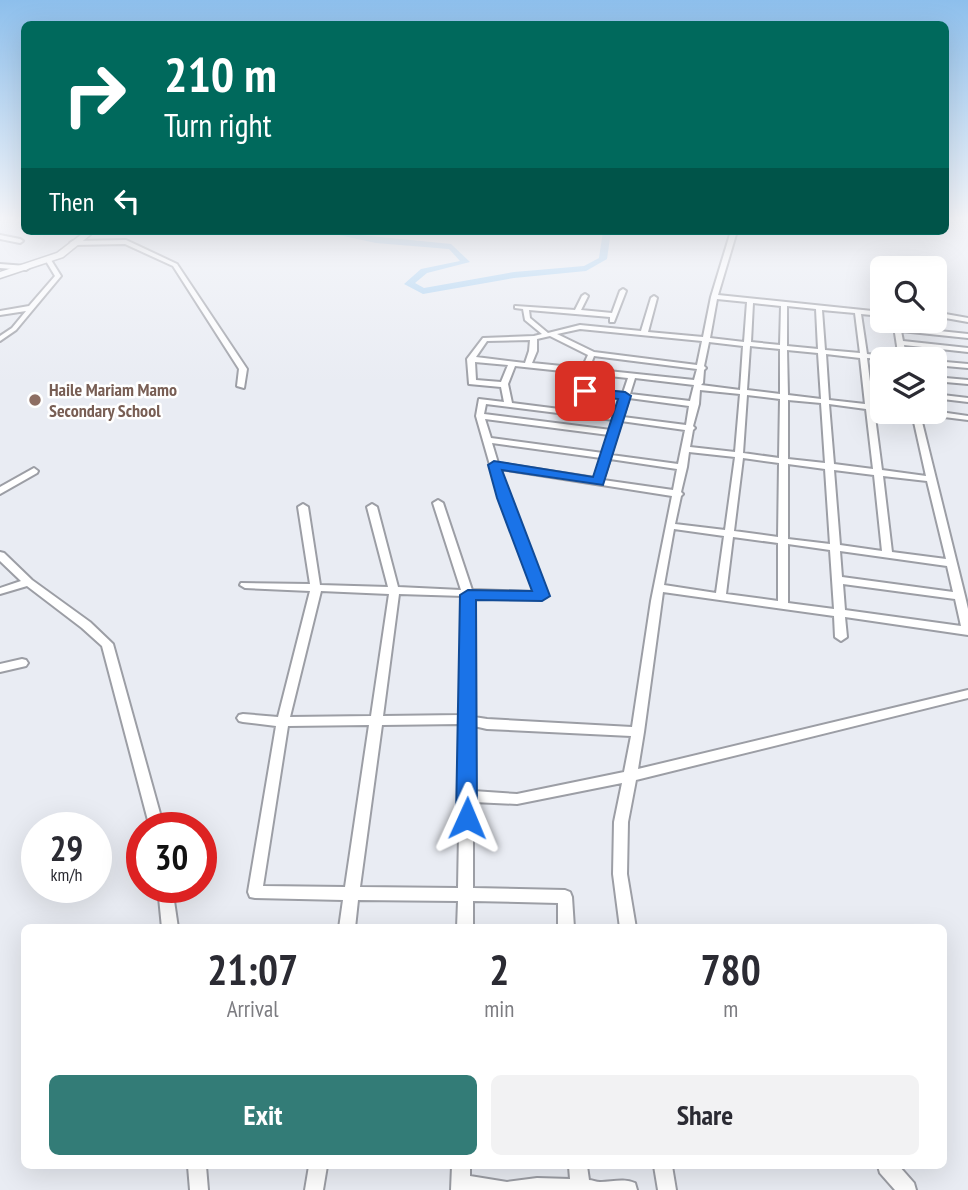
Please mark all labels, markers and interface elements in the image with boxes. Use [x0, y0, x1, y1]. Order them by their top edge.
text: 210 m [164, 42, 277, 106]
icon: right [49, 49, 140, 140]
text: Turn right [164, 104, 272, 146]
icon: left [108, 182, 146, 220]
text: Then [49, 185, 94, 218]
map controls [870, 256, 947, 424]
button: search [870, 256, 947, 333]
button: layers [870, 347, 947, 424]
pin [555, 361, 615, 421]
icon: arrive [566, 372, 604, 410]
place label: Haile Mariam Mamo Secondary School [49, 378, 177, 422]
marker: Haile Mariam Mamo Secondary School [27, 392, 43, 408]
position arrow [430, 781, 504, 855]
speed limit sign: 30 [126, 812, 217, 903]
text: 29 [50, 825, 83, 871]
text: km/h [51, 863, 82, 886]
text: 21:07 [207, 942, 298, 997]
text: 2 [489, 942, 509, 997]
text: 780 [701, 942, 761, 997]
text: Arrival [227, 994, 279, 1023]
text: min [484, 994, 514, 1023]
text: m [723, 994, 738, 1023]
button: Exit [49, 1075, 477, 1155]
button: Share [491, 1075, 919, 1155]

